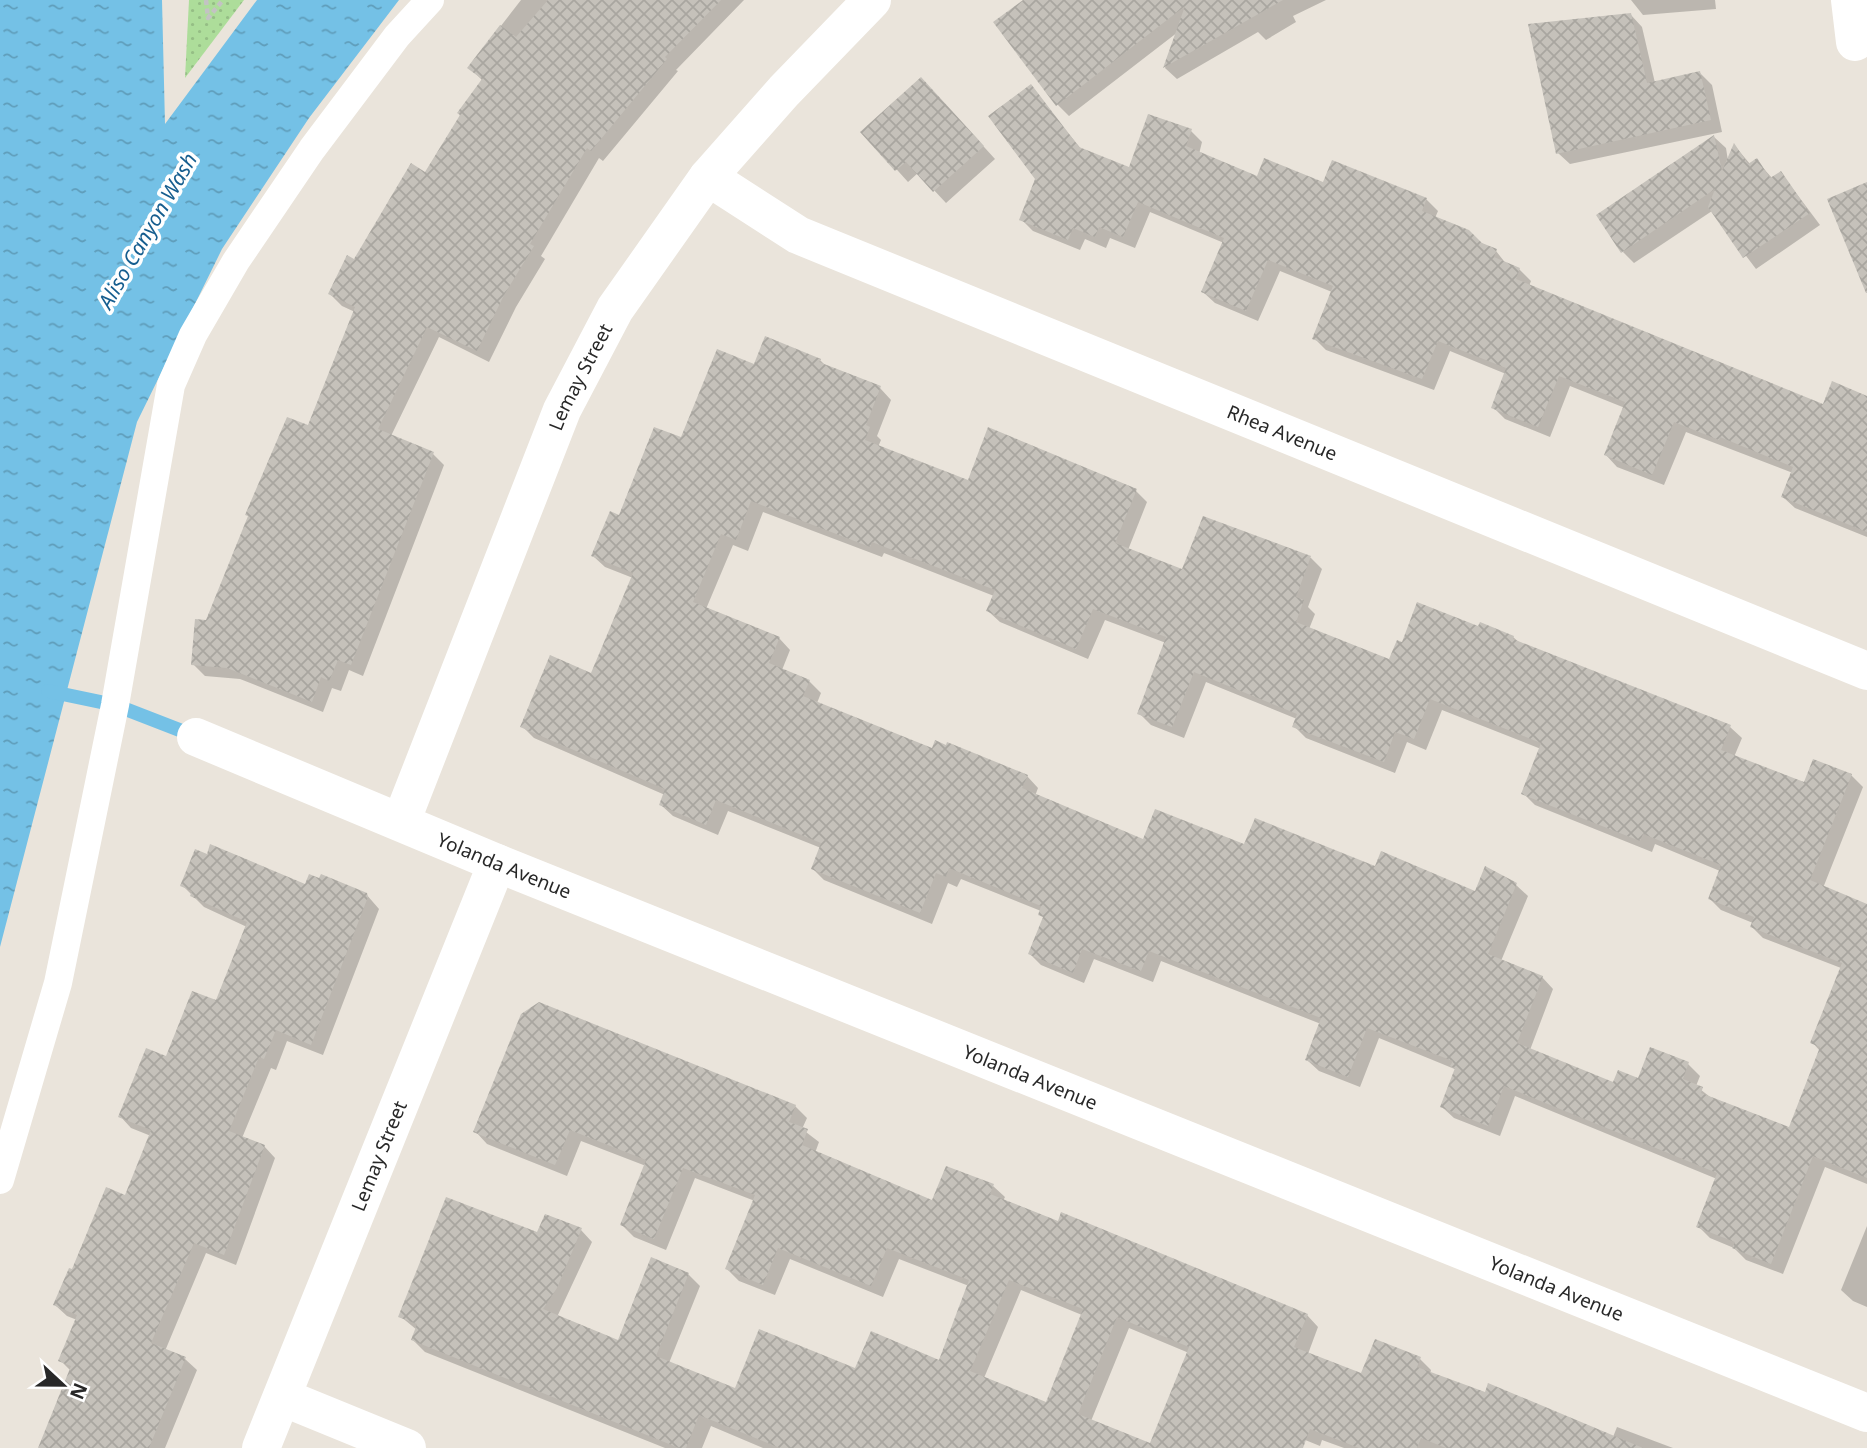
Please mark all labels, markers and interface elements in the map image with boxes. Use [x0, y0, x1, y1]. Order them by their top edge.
water label: Aliso Canyon Wash [90, 148, 203, 315]
street label: Lemay Street [542, 319, 618, 434]
street label: Rhea Avenue [1223, 398, 1341, 467]
street label: Yolanda Avenue [433, 826, 575, 905]
street label: Yolanda Avenue [959, 1038, 1101, 1116]
street label: Lemay Street [345, 1097, 413, 1215]
street label: Yolanda Avenue [1485, 1250, 1628, 1327]
north arrow [28, 1350, 98, 1420]
text: N [64, 1379, 94, 1403]

